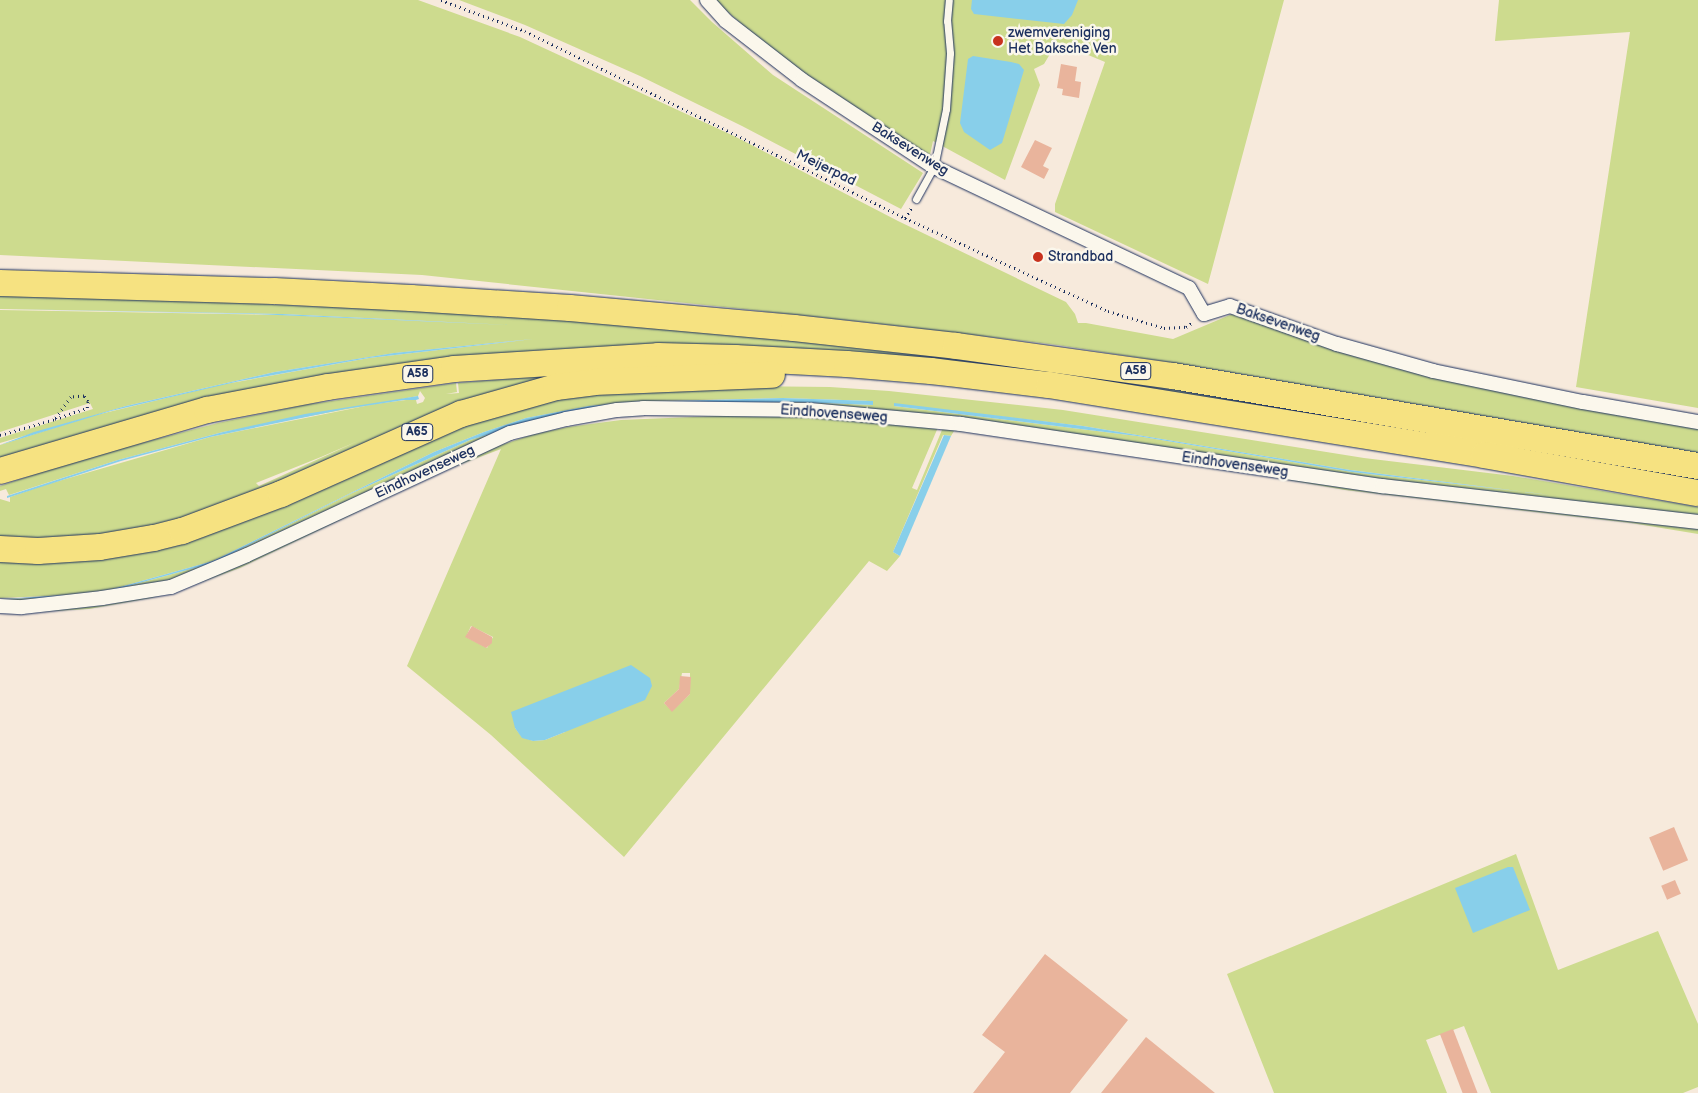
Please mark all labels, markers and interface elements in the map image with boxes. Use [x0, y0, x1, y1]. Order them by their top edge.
place label: zwemvereniging Het Baksche Ven [1008, 25, 1117, 58]
marker: zwemvereniging Het Baksche Ven [992, 35, 1004, 47]
street label: Baksevenweg [868, 119, 952, 179]
street label: Meijerpad [793, 146, 859, 190]
place label: Strandbad [1048, 249, 1113, 265]
marker: Strandbad [1032, 251, 1044, 263]
street label: Baksevenweg [1234, 301, 1322, 345]
road number: A58 [1120, 362, 1152, 381]
road number: A58 [402, 364, 434, 384]
street label: Eindhovenseweg [780, 402, 888, 426]
road number: A65 [401, 422, 433, 442]
street label: Eindhovenseweg [373, 442, 477, 502]
street label: Eindhovenseweg [1181, 449, 1289, 481]

